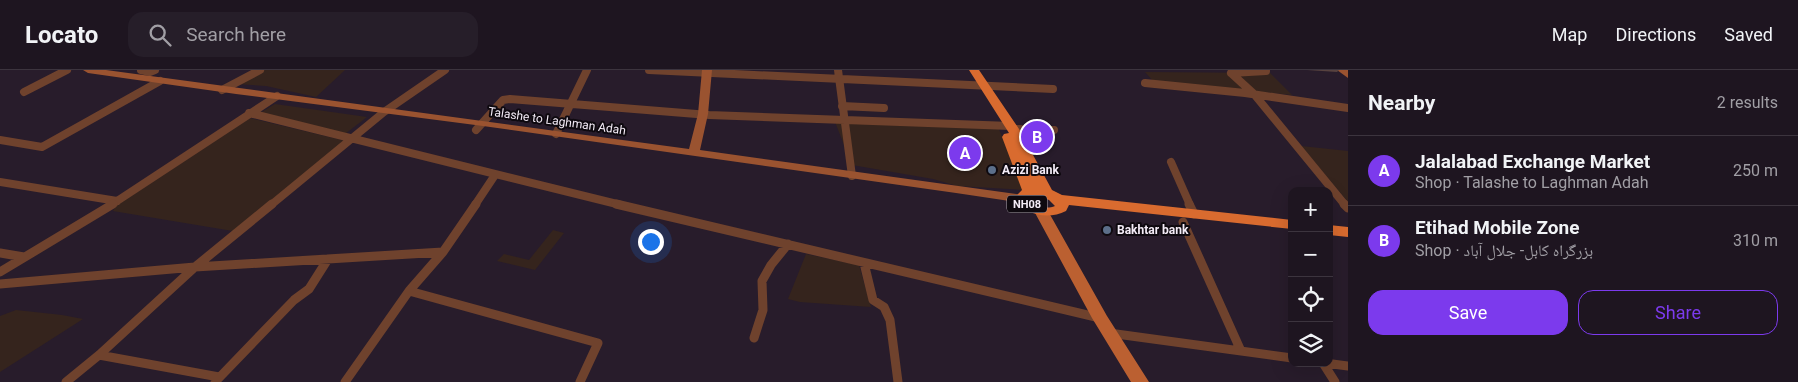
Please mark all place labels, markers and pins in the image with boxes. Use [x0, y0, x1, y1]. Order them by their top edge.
pin: B [1021, 118, 1053, 156]
pin: A [949, 134, 981, 172]
place label: Azizi Bank [1002, 163, 1059, 177]
marker: Azizi Bank [986, 164, 998, 176]
place label: Bakhtar bank [1117, 223, 1189, 237]
marker: Bakhtar bank [1101, 224, 1113, 236]

